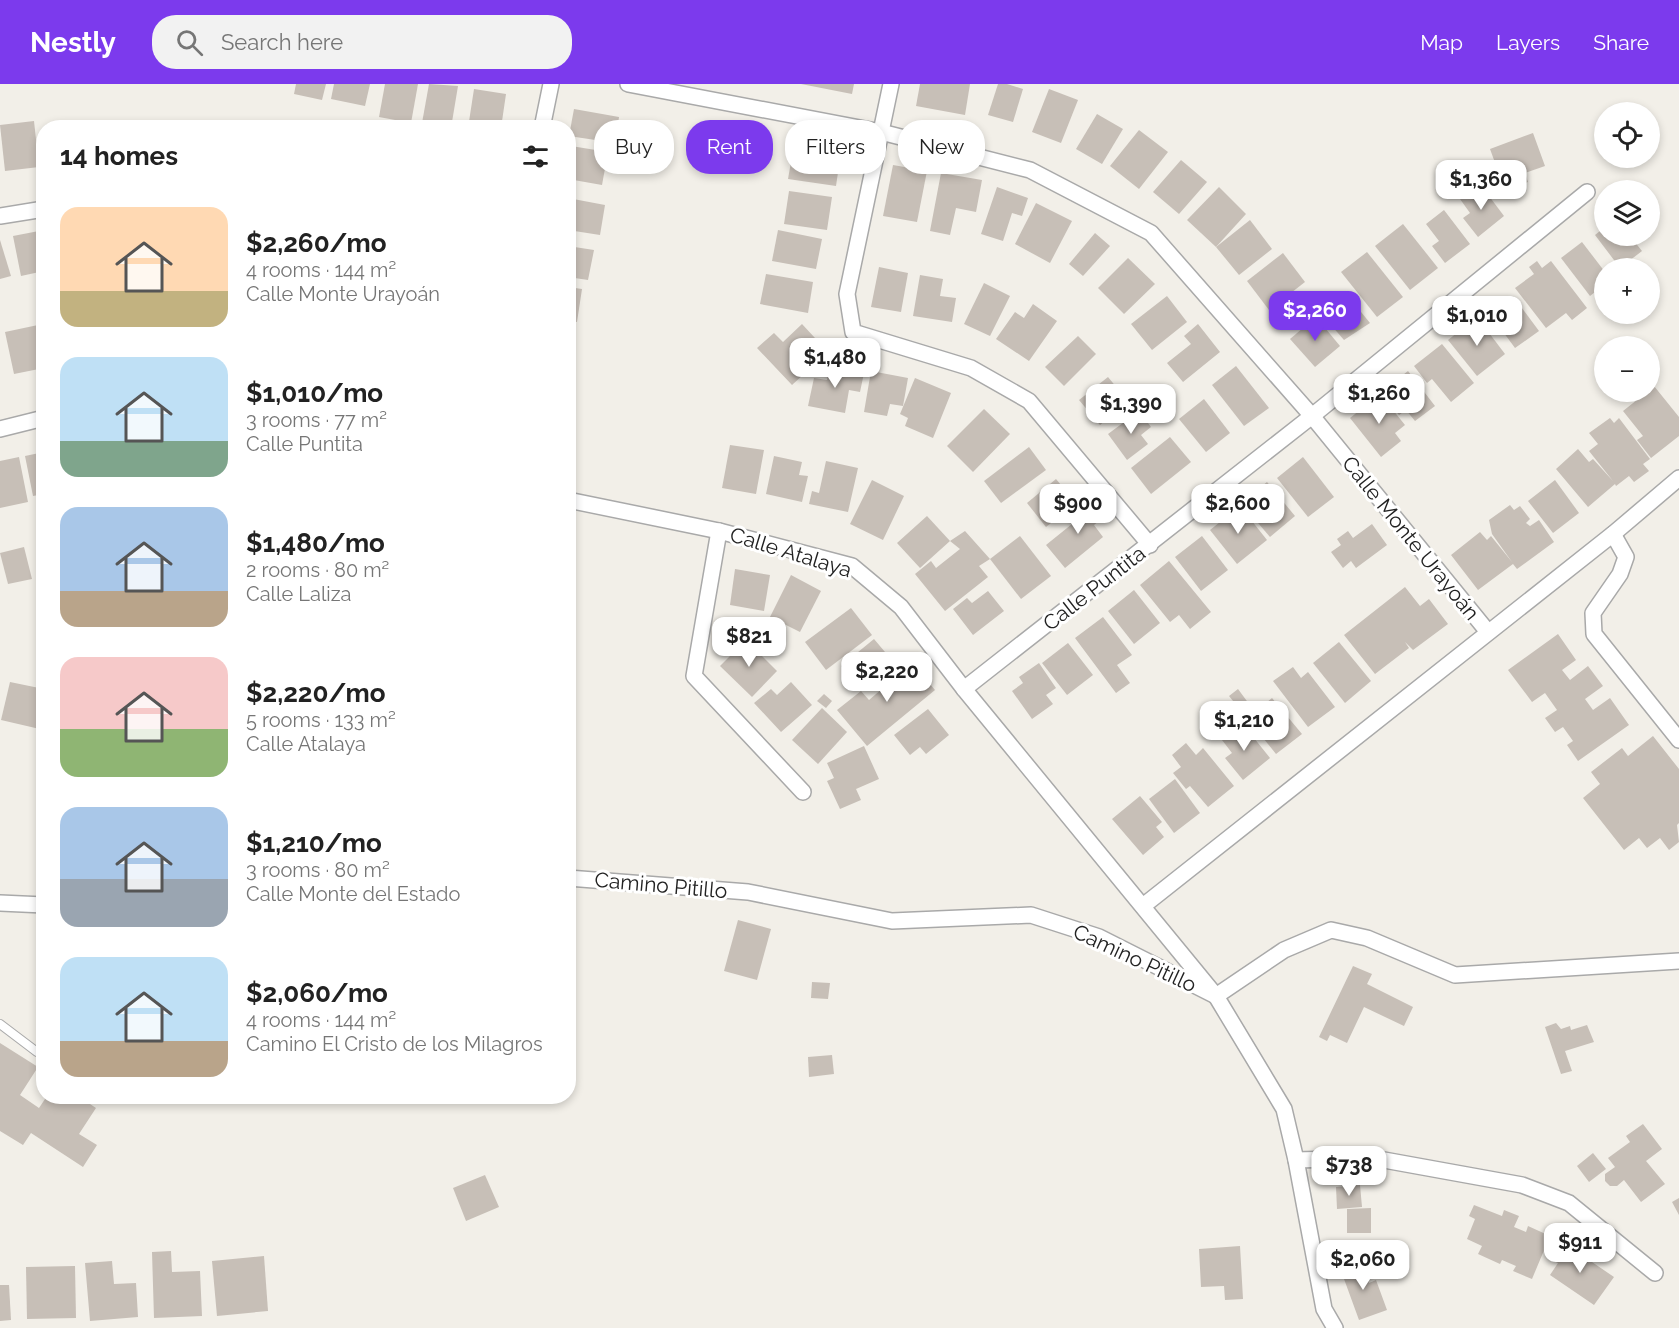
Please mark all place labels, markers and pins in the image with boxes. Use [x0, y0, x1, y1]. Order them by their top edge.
pin: $1,360 [1432, 160, 1530, 211]
pin: $2,260 [1266, 291, 1364, 342]
pin: $1,010 [1428, 296, 1526, 347]
pin: $1,480 [786, 338, 884, 389]
pin: $1,260 [1330, 374, 1428, 425]
pin: $1,390 [1082, 384, 1180, 435]
pin: $900 [1042, 484, 1114, 535]
pin: $2,600 [1189, 484, 1287, 535]
pin: $821 [713, 617, 785, 668]
pin: $2,220 [838, 652, 936, 703]
pin: $1,210 [1195, 701, 1293, 752]
pin: $738 [1313, 1146, 1385, 1197]
pin: $911 [1544, 1223, 1616, 1274]
pin: $2,060 [1314, 1240, 1412, 1291]

